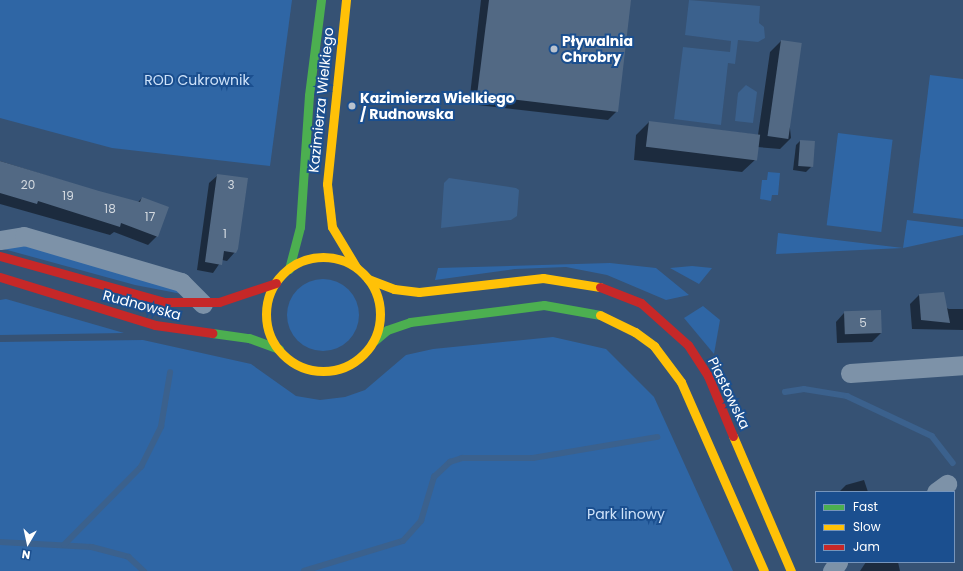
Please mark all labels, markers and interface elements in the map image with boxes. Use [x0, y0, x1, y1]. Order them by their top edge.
street label: Kazimierza Wielkiego [305, 27, 337, 173]
place label: Pływalnia Chrobry [562, 33, 633, 66]
marker: Pływalnia Chrobry [549, 44, 559, 54]
park label: ROD Cukrownik [144, 72, 250, 88]
place label: Kazimierza Wielkiego / Rudnowska [360, 90, 515, 122]
marker: Kazimierza Wielkiego / Rudnowska [347, 101, 357, 111]
house number: 20 [21, 178, 35, 192]
house number: 3 [227, 178, 235, 192]
house number: 19 [62, 189, 74, 203]
house number: 18 [104, 202, 116, 216]
house number: 17 [145, 210, 155, 224]
house number: 1 [223, 227, 227, 241]
street label: Rudnowska [101, 286, 183, 324]
house number: 5 [859, 316, 867, 330]
street label: Piastowska [704, 354, 754, 432]
legend [815, 491, 955, 563]
text: Fast [853, 498, 878, 515]
park label: Park linowy [587, 506, 665, 522]
text: Slow [853, 518, 881, 535]
north arrow [8, 523, 48, 563]
text: Jam [853, 538, 880, 555]
text: N [21, 546, 31, 563]

